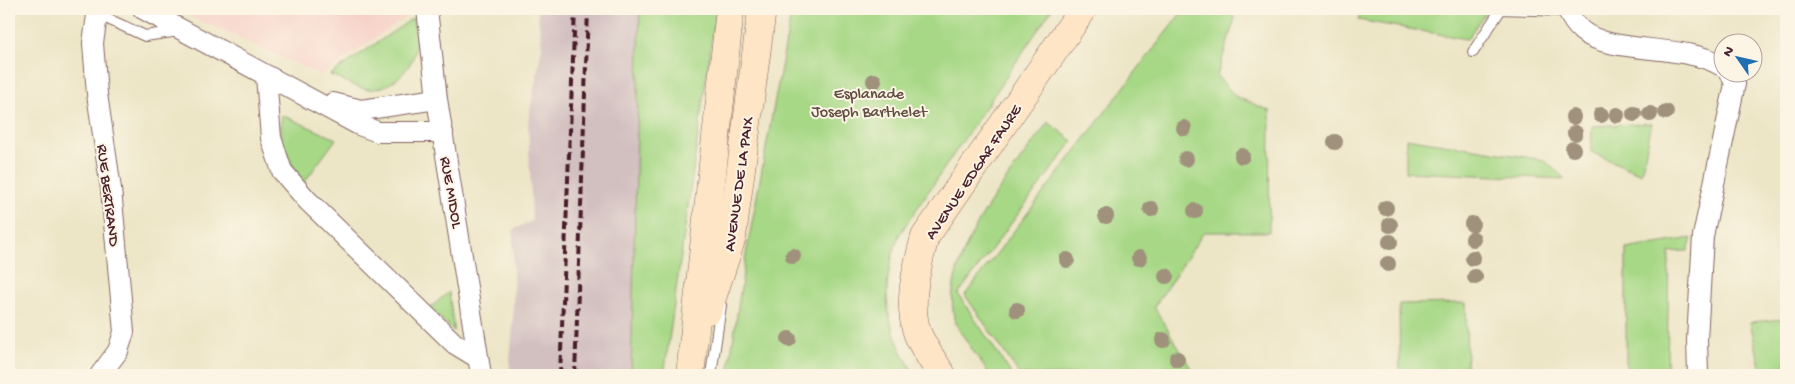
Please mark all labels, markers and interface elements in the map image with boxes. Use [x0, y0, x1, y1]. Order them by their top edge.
north arrow [1712, 32, 1762, 82]
text: N [1720, 44, 1739, 61]
park label: Esplanade Joseph Barthelet [811, 86, 928, 123]
street label: AVENUE EDGAR FAURE [923, 101, 1028, 244]
street label: AVENUE DE LA PAIX [722, 116, 759, 253]
street label: RUE BERTRAND [91, 143, 122, 248]
street label: RUE MIDOL [434, 155, 465, 231]

